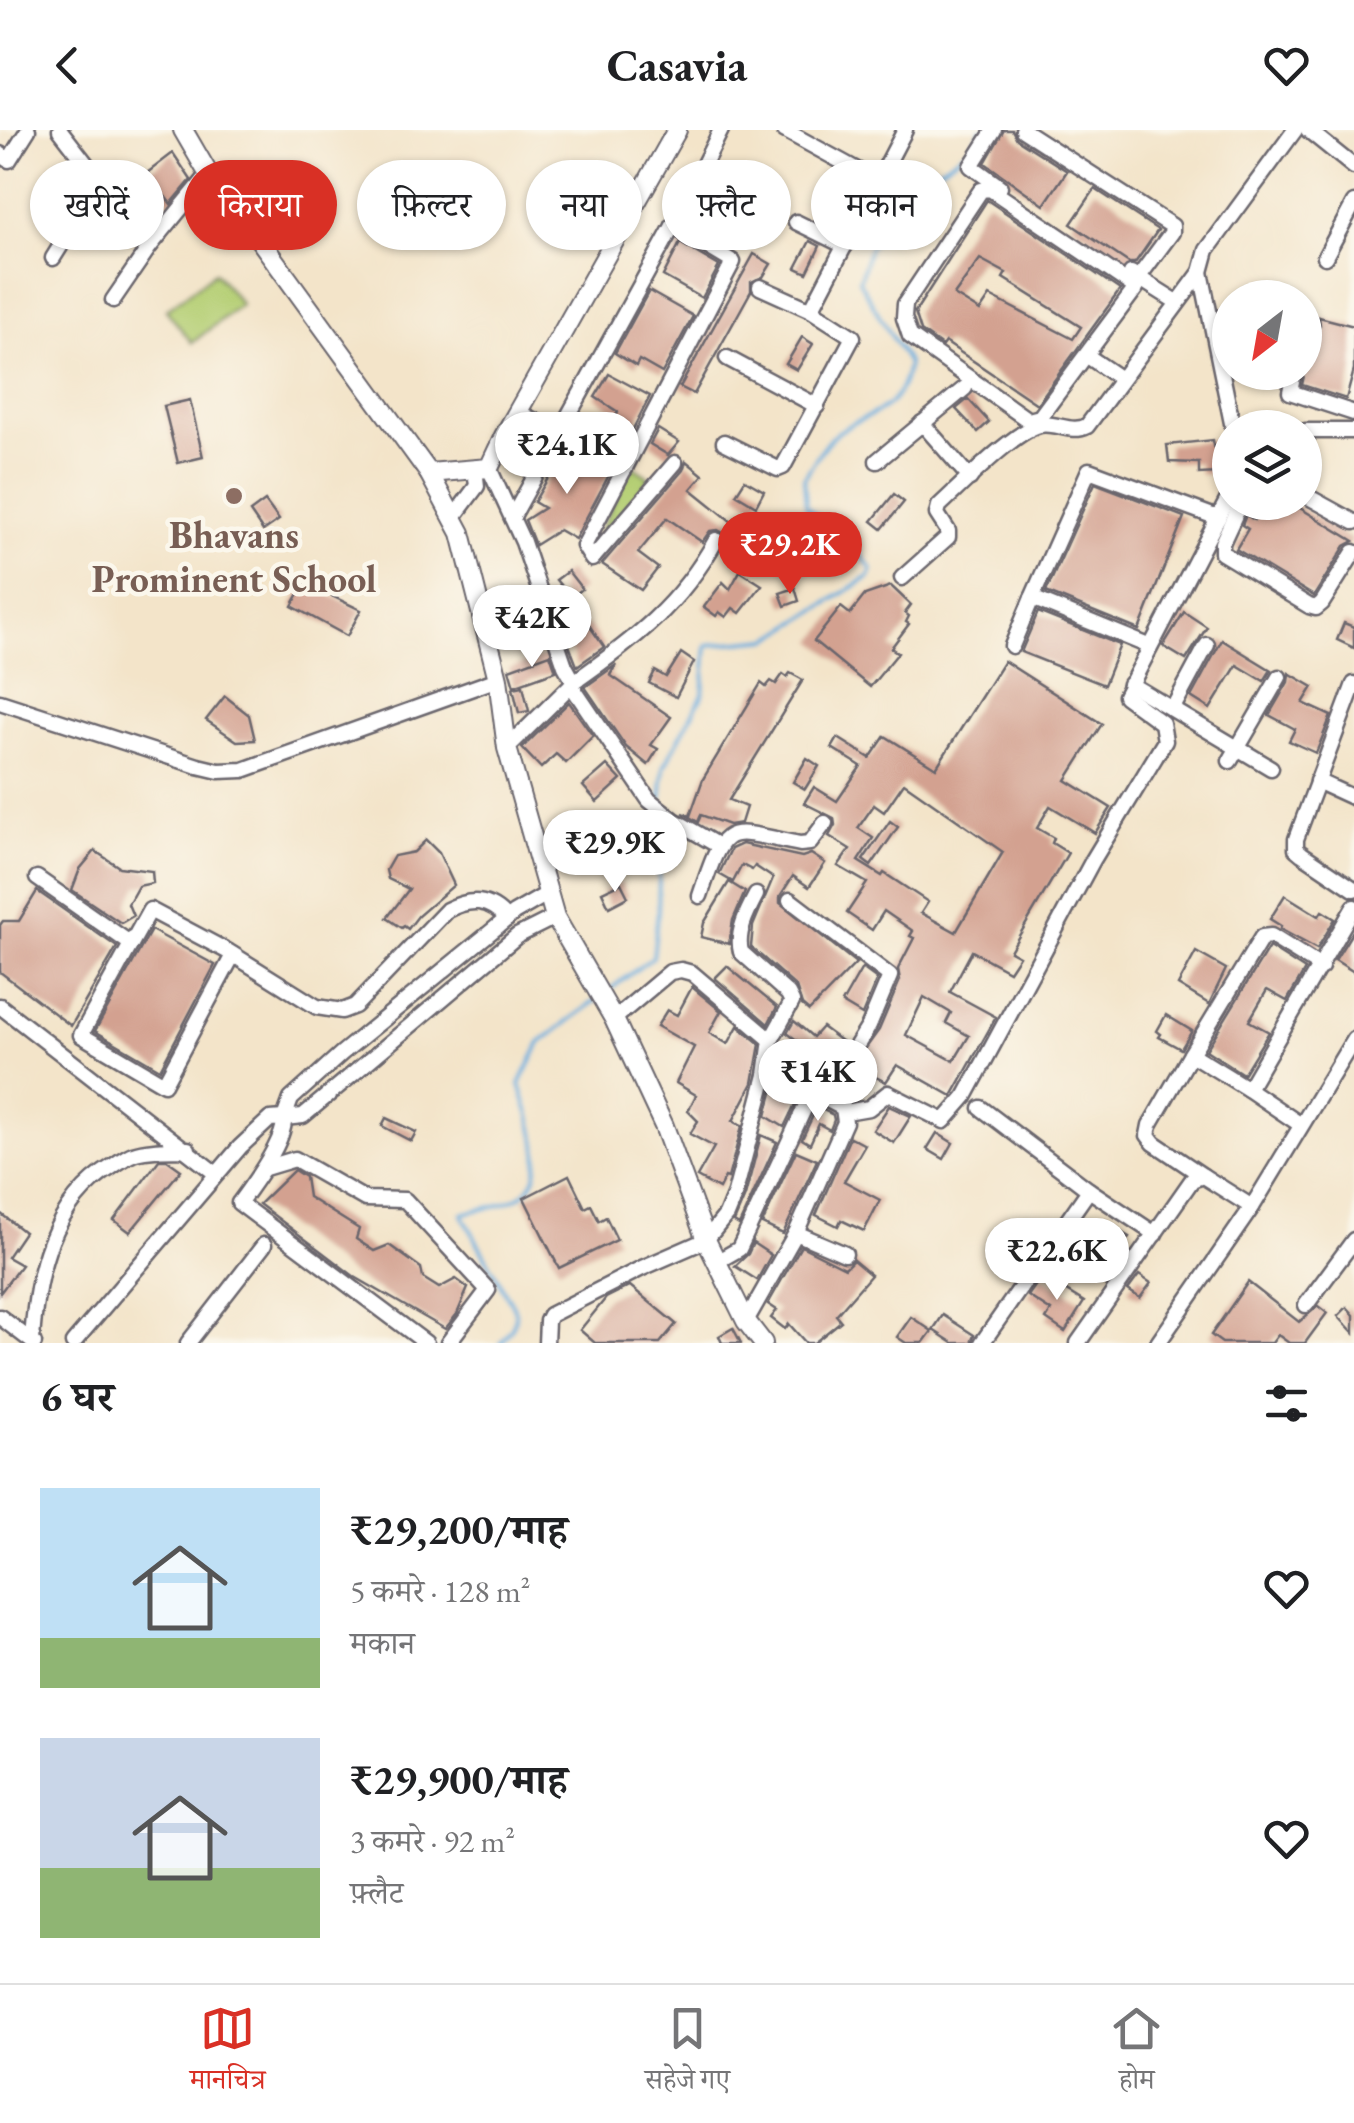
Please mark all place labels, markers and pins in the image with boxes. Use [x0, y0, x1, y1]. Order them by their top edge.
pin: ₹24.1K [486, 412, 648, 497]
marker: Bhavans Prominent School [223, 485, 245, 507]
place label: Bhavans Prominent School [91, 510, 377, 603]
pin: ₹29.2K [709, 512, 871, 597]
pin: ₹42K [473, 585, 591, 670]
pin: ₹29.9K [534, 810, 696, 895]
pin: ₹14K [759, 1039, 877, 1124]
pin: ₹22.6K [976, 1218, 1138, 1303]

